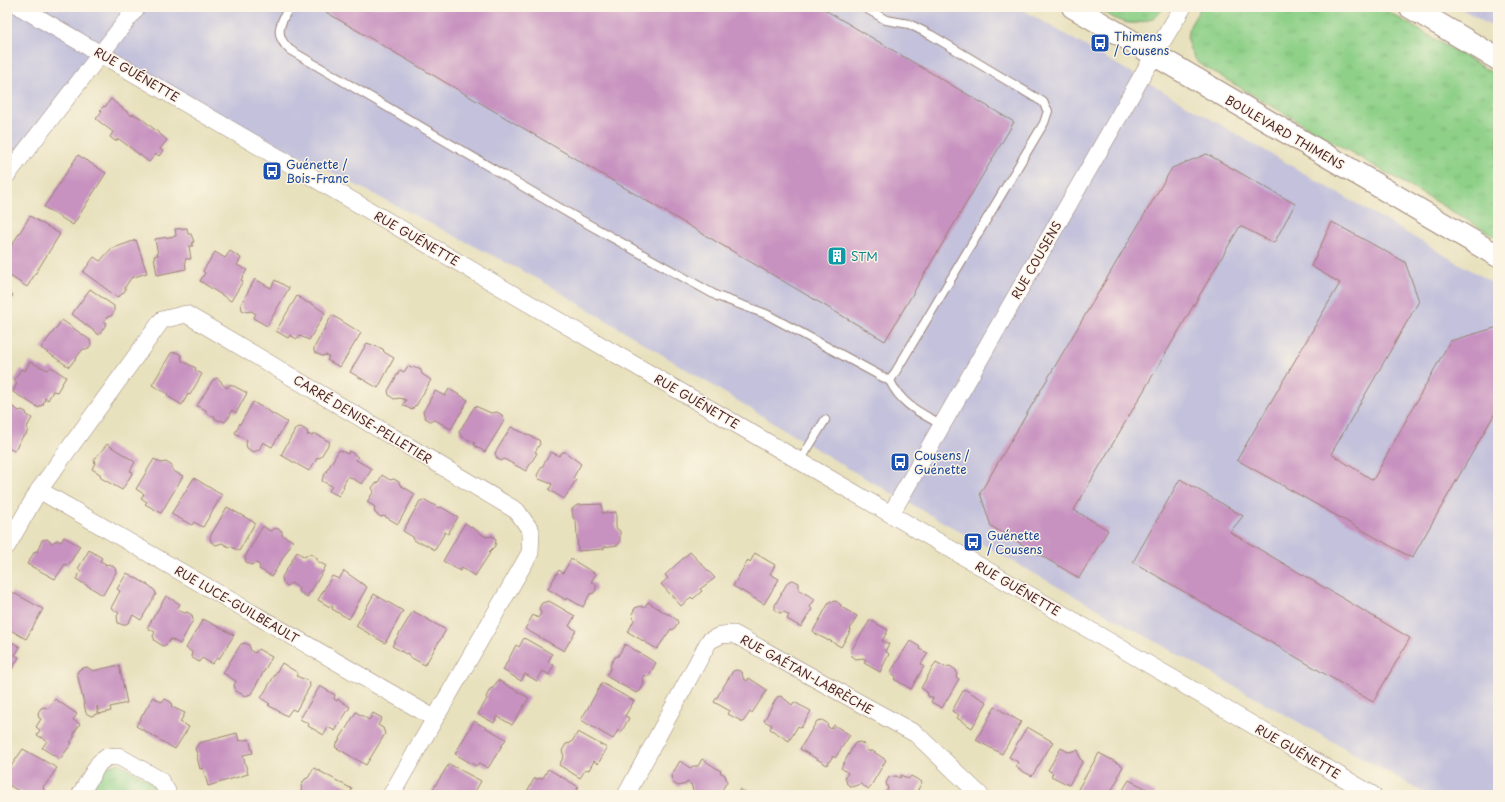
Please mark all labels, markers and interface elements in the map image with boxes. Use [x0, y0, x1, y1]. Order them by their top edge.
place label: Thimens / Cousens [1114, 27, 1170, 59]
bus stop icon: Thimens / Cousens [1089, 32, 1111, 54]
street label: RUE GUÉNETTE [91, 42, 183, 106]
street label: BOULEVARD THIMENS [1222, 90, 1348, 174]
place label: Guénette / Bois-Franc [286, 155, 349, 187]
bus stop icon: Guénette / Bois-Franc [261, 160, 283, 182]
street label: RUE GUÉNETTE [371, 206, 463, 270]
street label: RUE COUSENS [1006, 218, 1066, 302]
building icon: STM [826, 245, 848, 267]
place label: STM [851, 247, 878, 265]
street label: RUE GUÉNETTE [651, 369, 743, 433]
street label: CARRÉ DENISE-PELLETIER [290, 370, 436, 468]
place label: Cousens / Guénette [914, 446, 970, 478]
bus stop icon: Cousens / Guénette [889, 451, 911, 473]
place label: Guénette / Cousens [987, 526, 1043, 558]
bus stop icon: Guénette / Cousens [962, 531, 984, 553]
street label: RUE GUÉNETTE [972, 556, 1064, 620]
street label: RUE LUCE-GUILBEAULT [171, 561, 303, 647]
street label: RUE GAÉTAN-LABRÈCHE [737, 630, 877, 718]
street label: RUE GUÉNETTE [1252, 719, 1344, 783]

